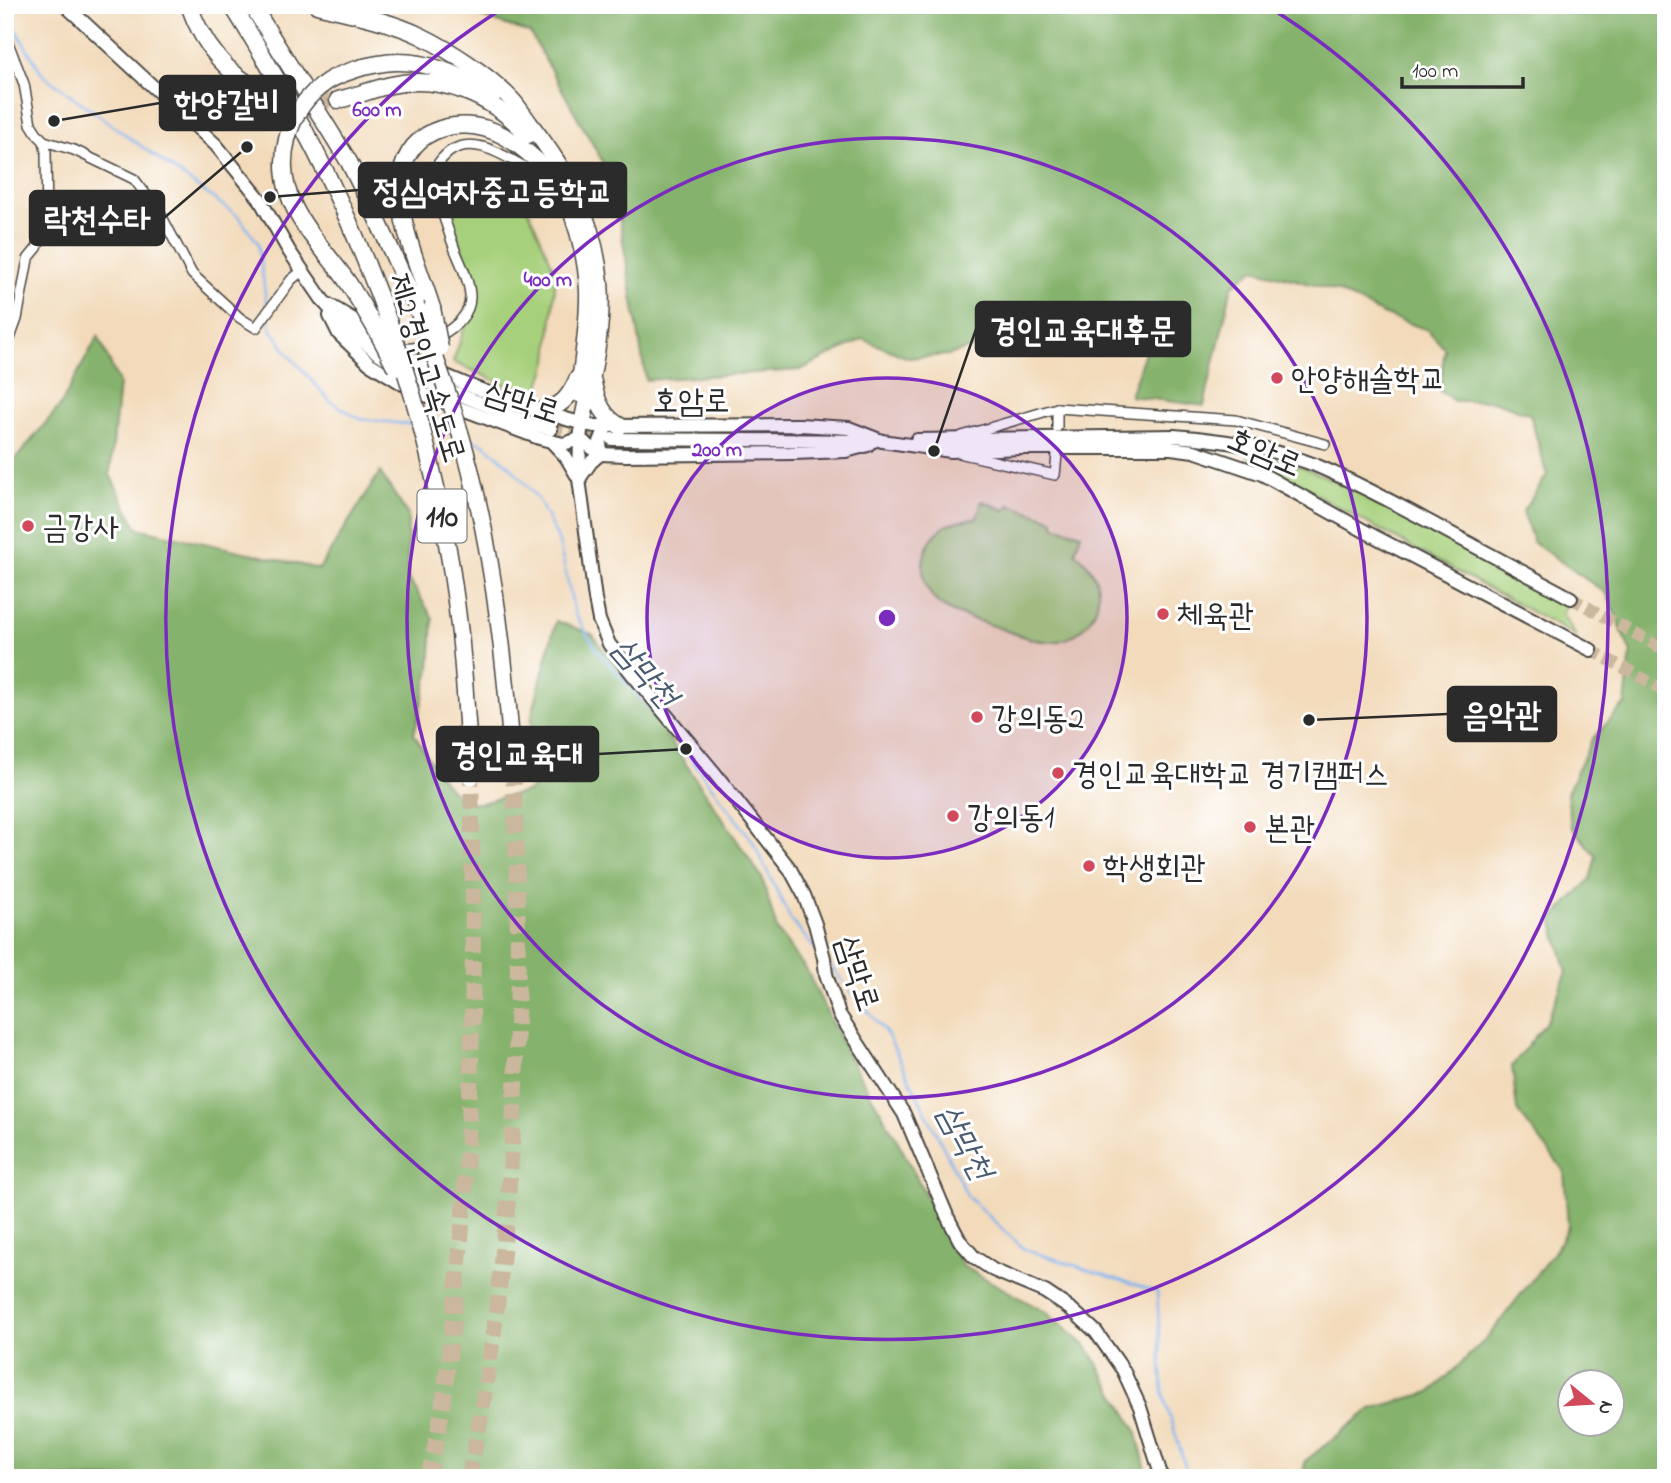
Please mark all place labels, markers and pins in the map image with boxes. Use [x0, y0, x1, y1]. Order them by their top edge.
callout: 한양갈비 [160, 76, 295, 130]
callout: 정심여자중고등학교 [359, 163, 626, 217]
callout: 락천수타 [30, 191, 164, 245]
callout: 경인교육대후문 [976, 302, 1190, 356]
place label: 안양해솔학교 [1291, 358, 1446, 405]
marker: 안양해솔학교 [1269, 370, 1285, 386]
place label: 금강사 [42, 506, 119, 553]
marker: 금강사 [20, 518, 36, 534]
place label: 체육관 [1177, 594, 1254, 641]
centre of rings [875, 606, 899, 630]
marker: 체육관 [1155, 606, 1171, 622]
callout: 음악관 [1448, 687, 1556, 741]
place label: 강의동2 [991, 697, 1084, 744]
marker: 강의동2 [969, 709, 985, 725]
callout: 경인교육대 [437, 727, 598, 781]
place label: 경인교육대학교 경기캠퍼스 [1072, 753, 1389, 800]
marker: 경인교육대학교 경기캠퍼스 [1050, 765, 1066, 781]
place label: 강의동1 [967, 796, 1054, 843]
place label: 본관 [1264, 807, 1316, 854]
marker: 강의동1 [945, 808, 961, 824]
marker: 본관 [1242, 819, 1258, 835]
place label: 학생회관 [1103, 846, 1206, 893]
marker: 학생회관 [1081, 858, 1097, 874]

